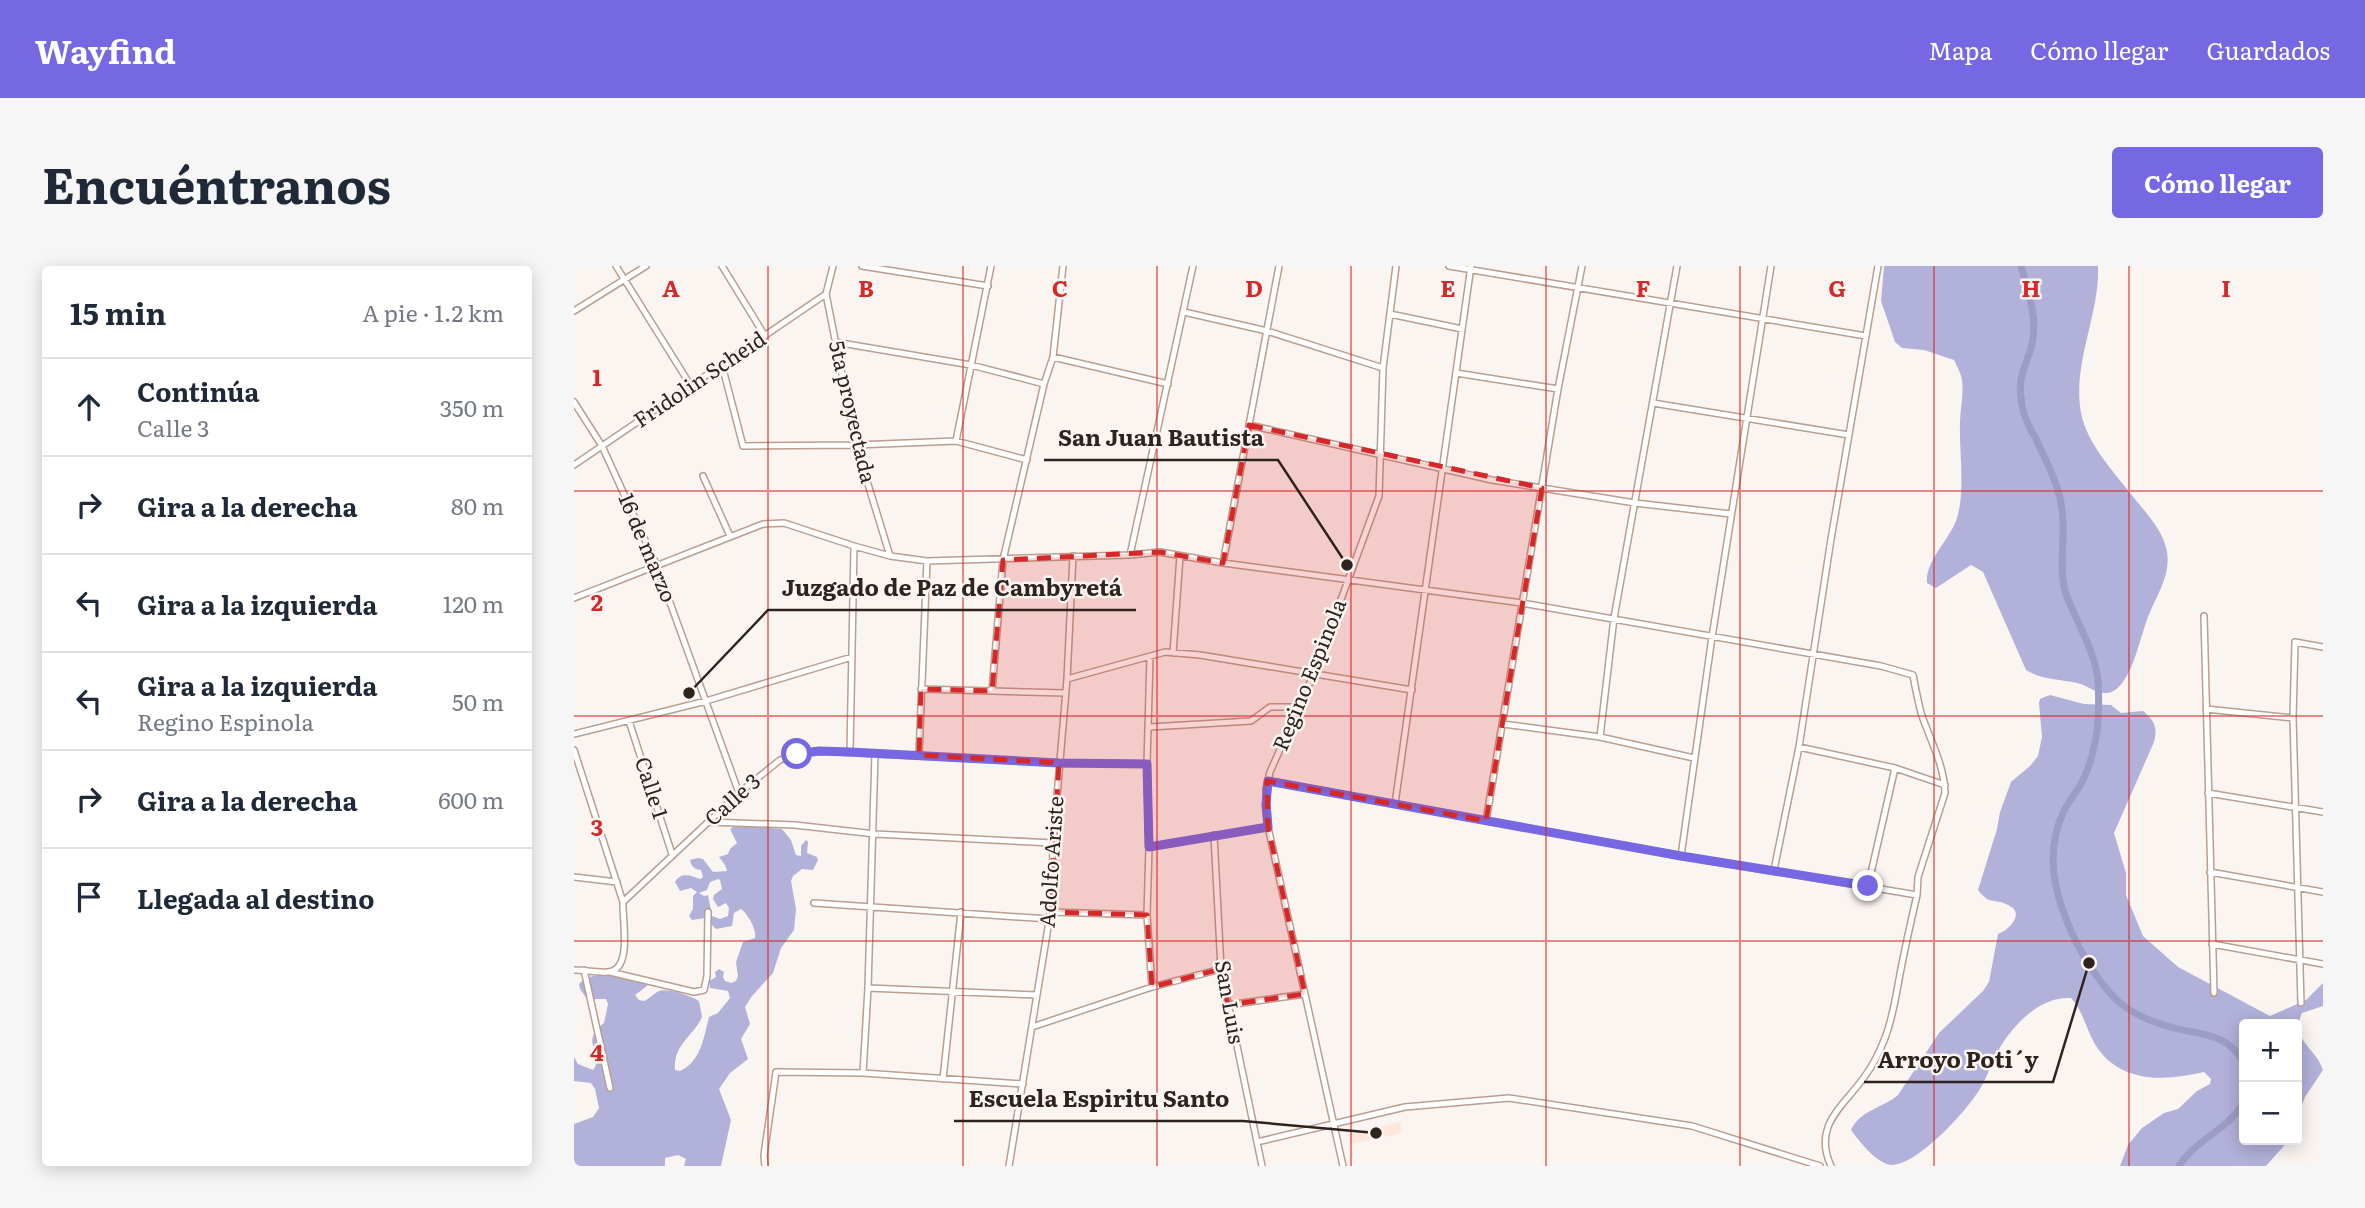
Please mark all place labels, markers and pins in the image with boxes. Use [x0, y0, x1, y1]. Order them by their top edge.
callout: San Juan Bautista [1044, 416, 1278, 460]
callout: Juzgado de Paz de Cambyretá [768, 566, 1136, 610]
callout: Arroyo Poti´y [1864, 1038, 2053, 1082]
callout: Escuela Espiritu Santo [954, 1077, 1243, 1121]

